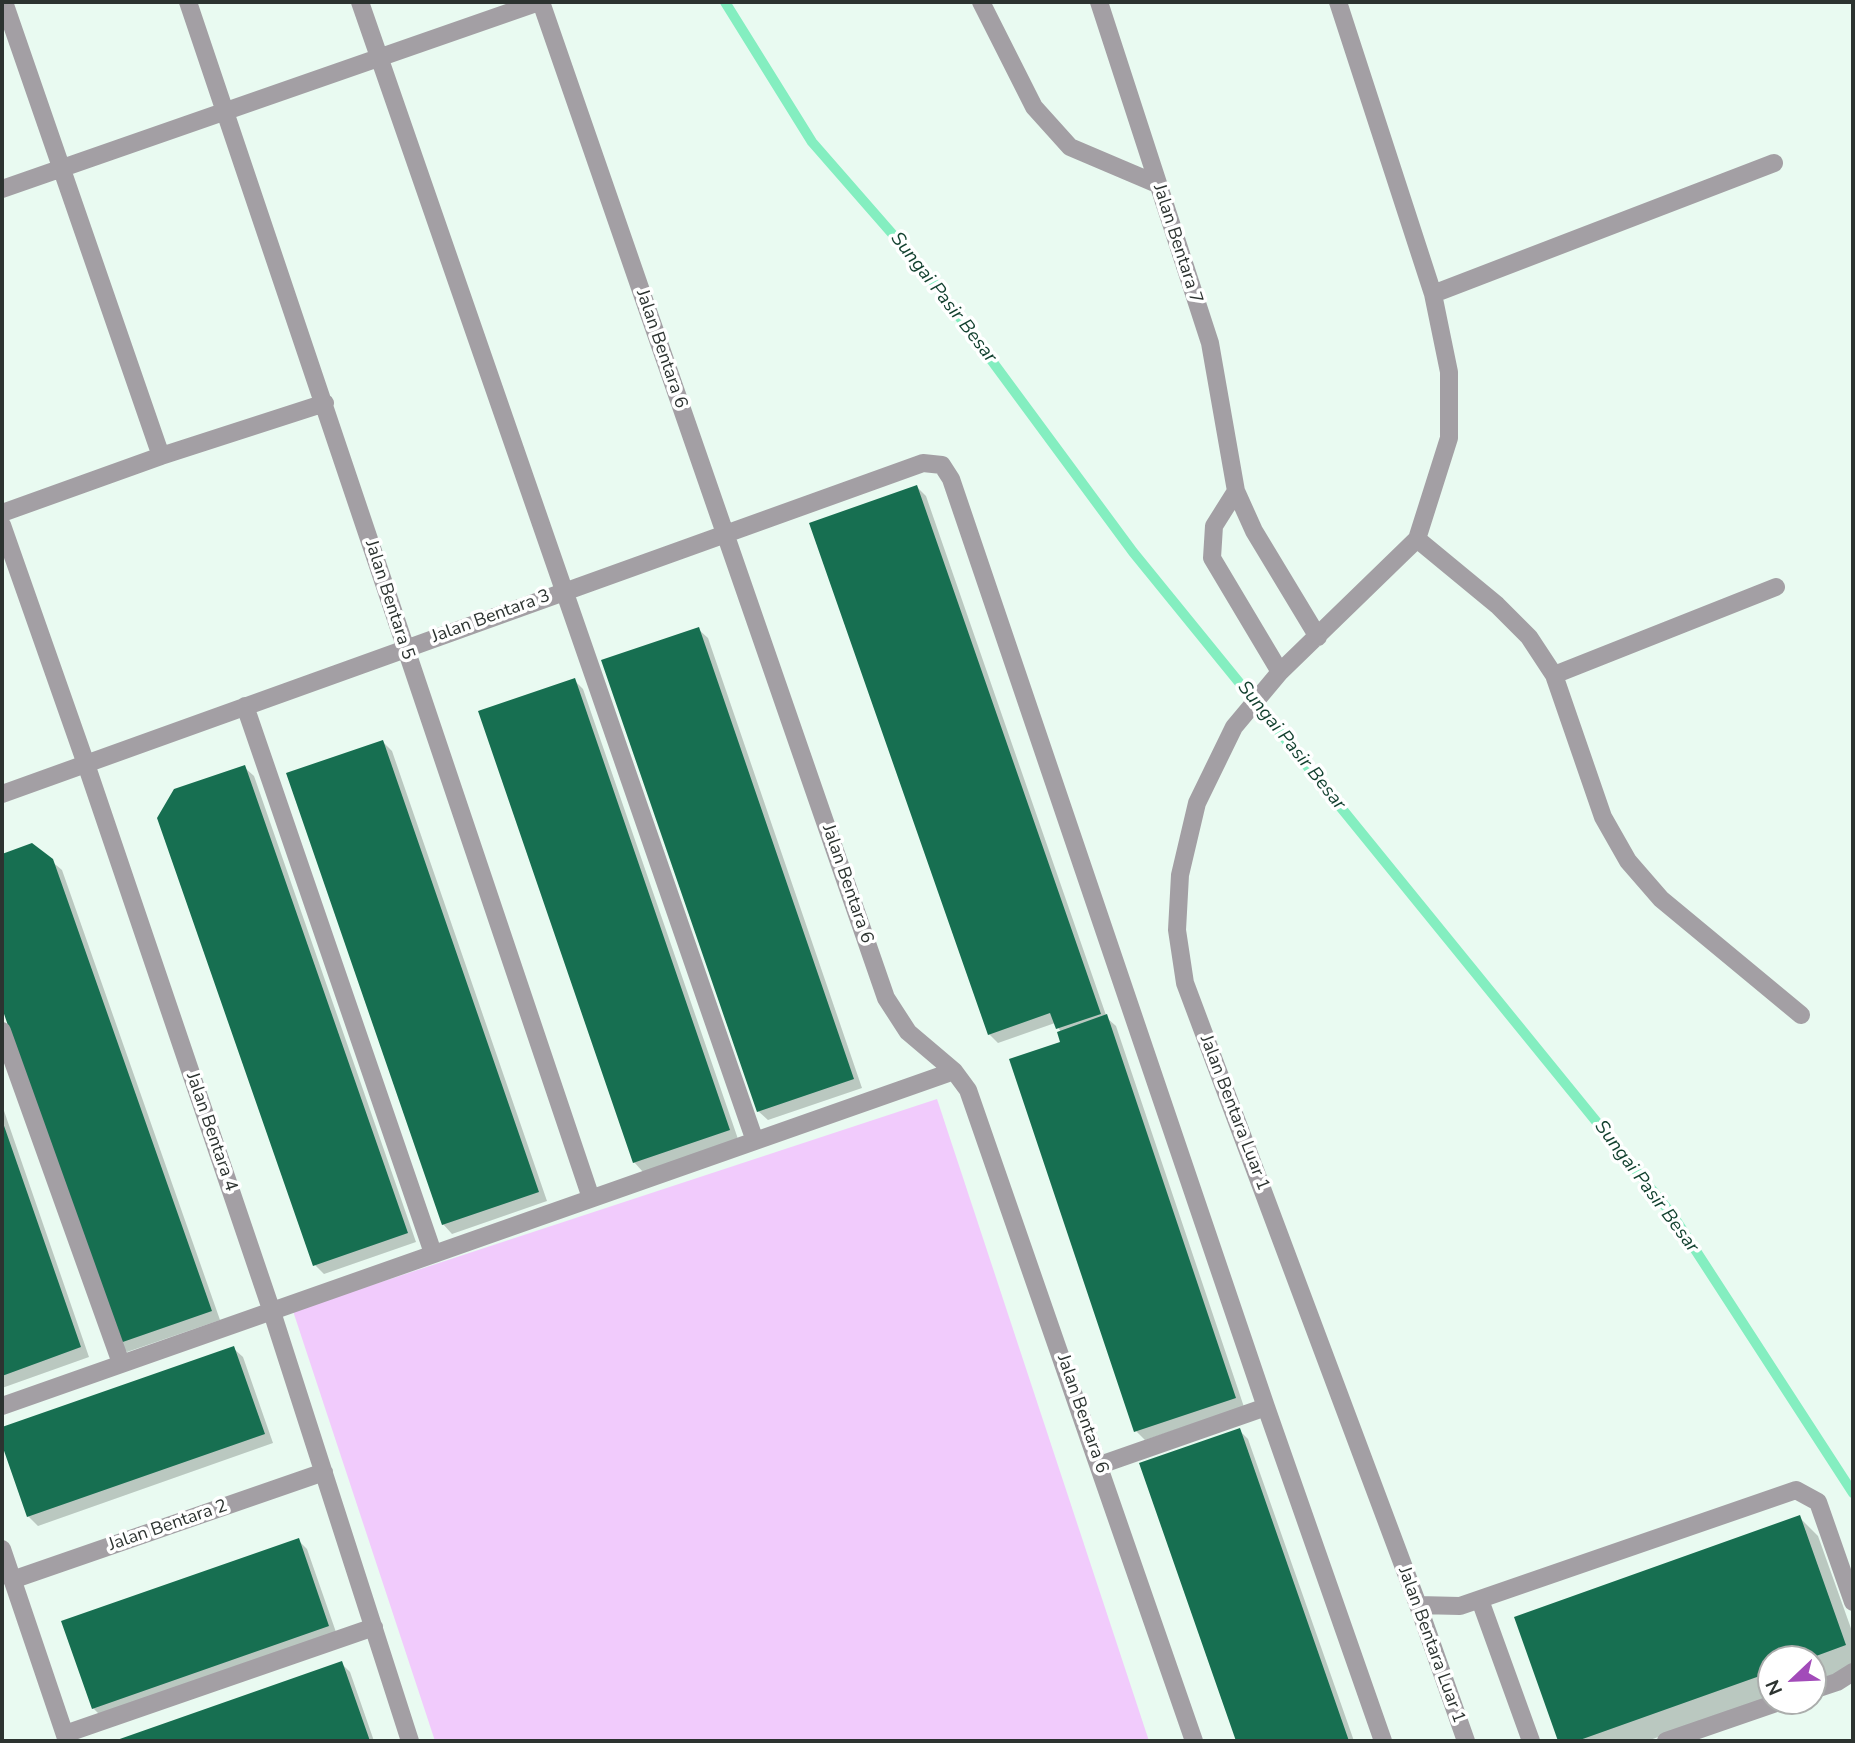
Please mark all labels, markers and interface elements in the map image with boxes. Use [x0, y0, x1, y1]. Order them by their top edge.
street label: Jalan Bentara 7 [1148, 182, 1206, 306]
water label: Sungai Pasir Besar [885, 228, 1001, 368]
street label: Jalan Bentara 6 [631, 287, 691, 411]
street label: Jalan Bentara 5 [360, 538, 418, 662]
street label: Jalan Bentara 3 [429, 586, 553, 648]
water label: Sungai Pasir Besar [1232, 677, 1350, 815]
street label: Jalan Bentara 6 [817, 822, 877, 946]
street label: Jalan Bentara Luar 1 [1194, 1032, 1274, 1194]
street label: Jalan Bentara 4 [181, 1070, 241, 1194]
water label: Sungai Pasir Besar [1589, 1116, 1703, 1258]
street label: Jalan Bentara 6 [1052, 1352, 1112, 1476]
street label: Jalan Bentara 2 [106, 1496, 230, 1556]
street label: Jalan Bentara Luar 1 [1393, 1564, 1469, 1726]
north arrow [1757, 1645, 1827, 1715]
text: N [1760, 1676, 1789, 1699]

